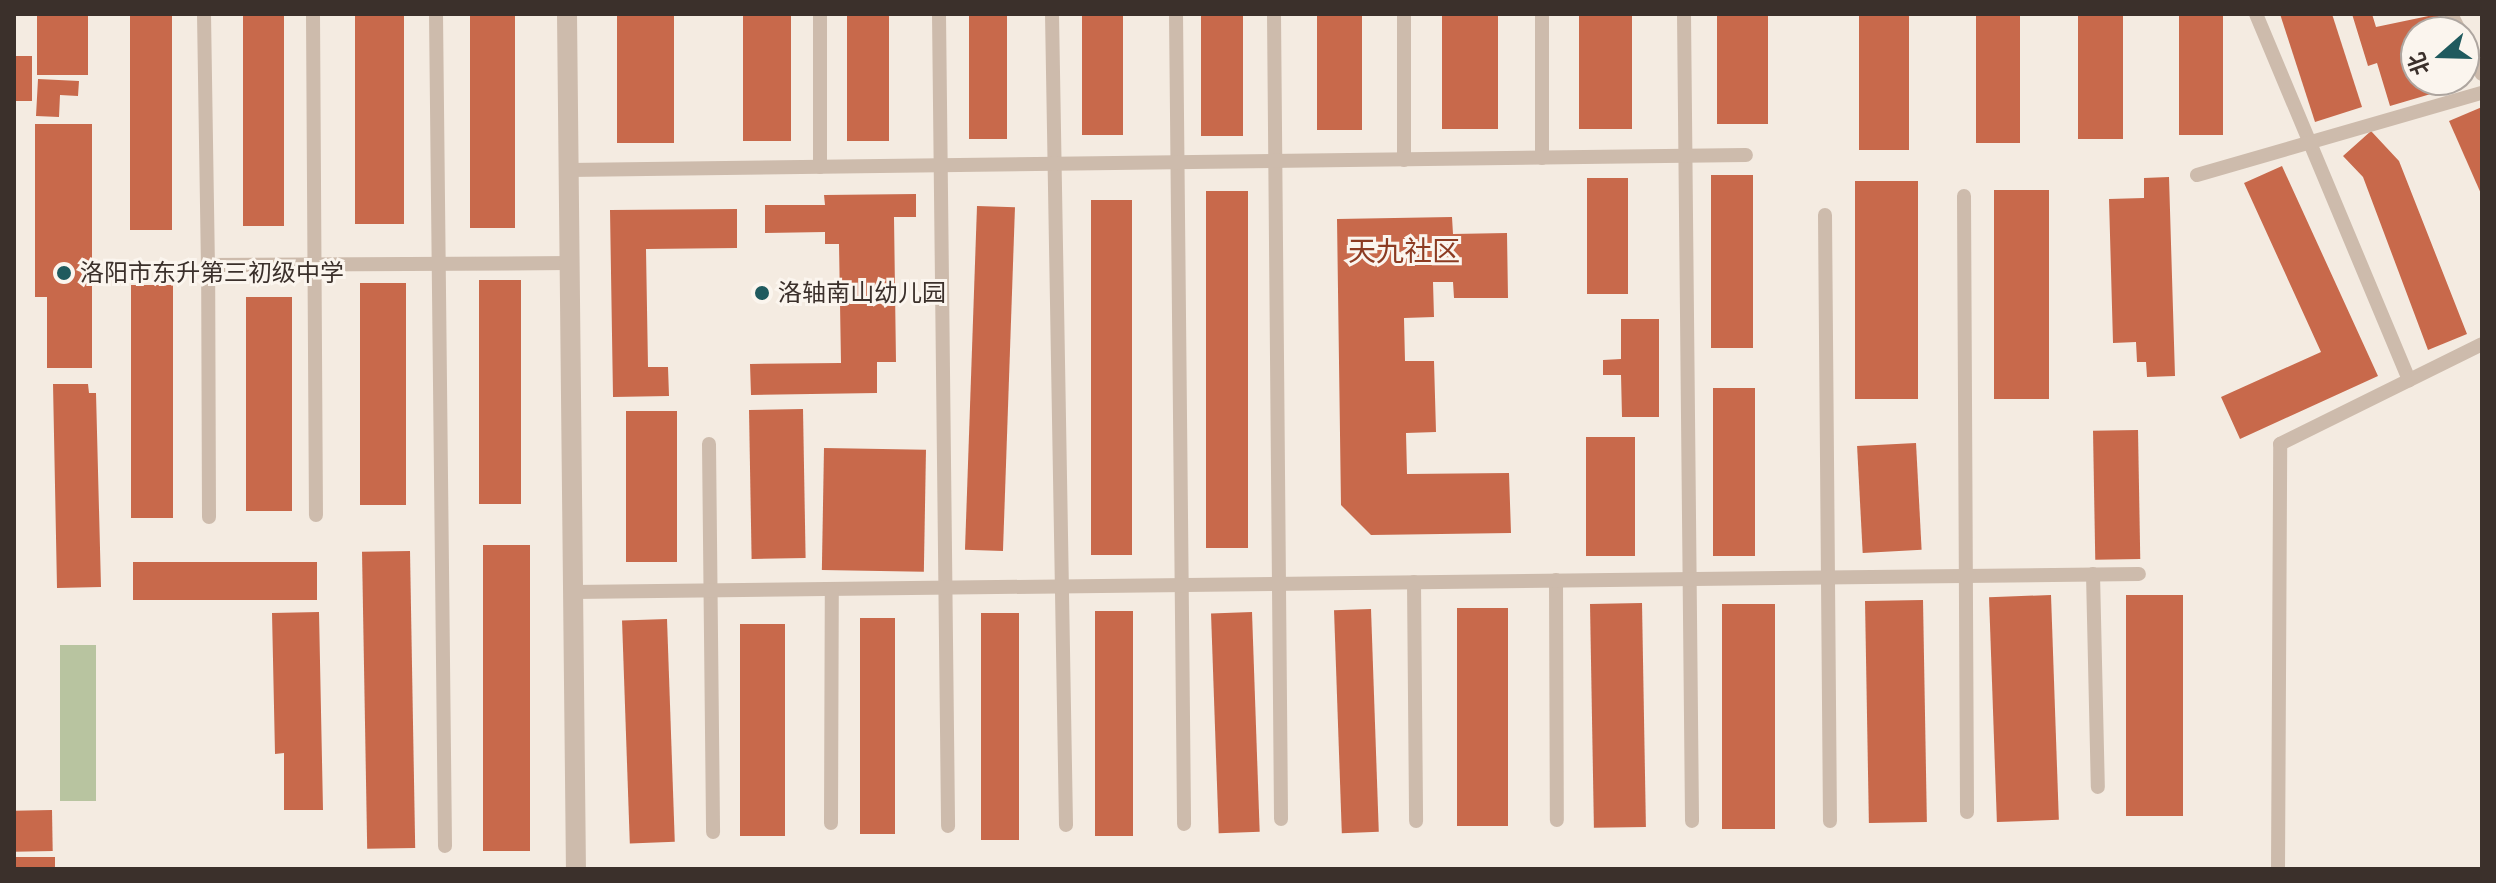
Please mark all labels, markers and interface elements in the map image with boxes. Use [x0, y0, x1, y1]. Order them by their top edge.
north arrow [2400, 16, 2480, 96]
text: 北 [2402, 49, 2435, 79]
district label: 天九社区 [1348, 234, 1460, 268]
place label: 洛阳市东升第三初级中学 [80, 259, 344, 287]
marker: 洛阳市东升第三初级中学 [55, 264, 73, 282]
place label: 洛轴南山幼儿园 [778, 279, 946, 307]
marker: 洛轴南山幼儿园 [753, 284, 771, 302]

